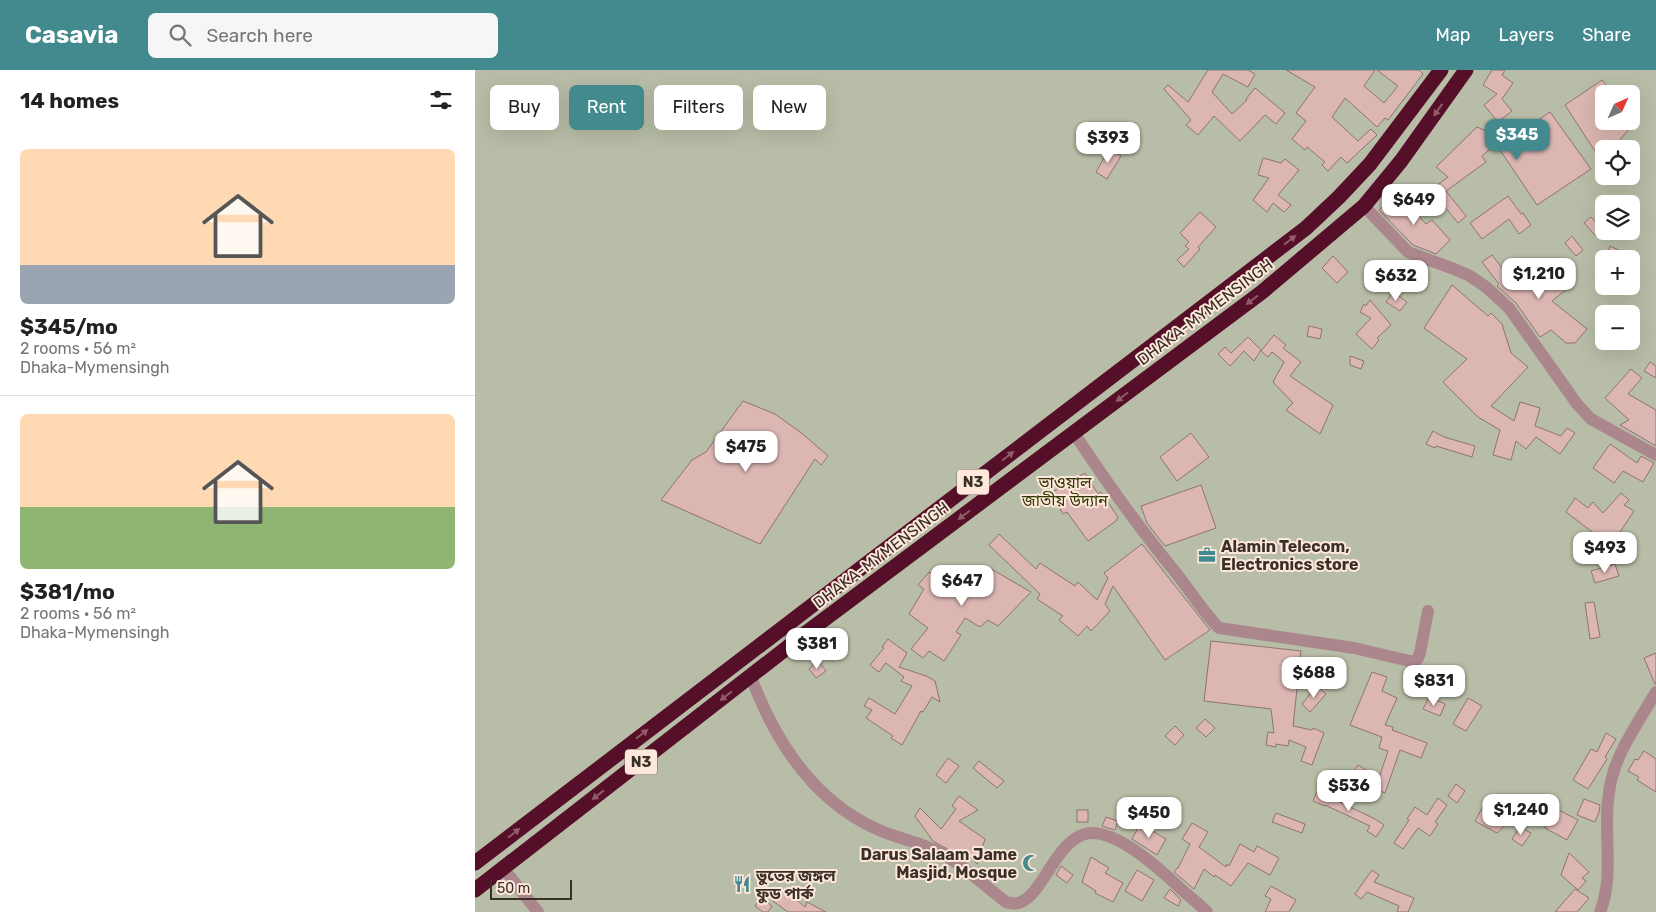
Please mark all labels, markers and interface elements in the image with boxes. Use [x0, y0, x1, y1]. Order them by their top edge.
search box [148, 13, 498, 58]
text: Casavia [25, 21, 118, 49]
icon: search [166, 21, 194, 49]
text: Search here [206, 24, 313, 47]
text: Map [1436, 24, 1471, 46]
text: Layers [1499, 24, 1554, 46]
text: Share [1582, 24, 1631, 46]
chip: Buy [490, 85, 559, 130]
chip: Rent [569, 85, 644, 130]
chip: Filters [654, 85, 743, 130]
chip: New [753, 85, 826, 130]
north arrow [1595, 85, 1640, 130]
map controls [1595, 85, 1640, 350]
icon: filters [427, 86, 455, 114]
text: 14 homes [20, 88, 119, 113]
one-way arrow [1433, 103, 1443, 117]
pin: $345 [1487, 118, 1547, 161]
pin: $393 [1078, 122, 1138, 164]
text: $345 [1496, 125, 1538, 144]
text: $393 [1087, 128, 1129, 147]
button: locate [1595, 140, 1640, 185]
icon: home [193, 181, 283, 271]
pin: $649 [1384, 184, 1444, 226]
text: $649 [1393, 190, 1435, 209]
button: layers [1595, 195, 1640, 240]
one-way arrow [1284, 235, 1297, 245]
button: + [1595, 250, 1640, 295]
street label: DHAKA-MYMENSINGH [1133, 255, 1277, 369]
pin: $1,210 [1498, 258, 1580, 300]
pin: $632 [1366, 260, 1426, 302]
text: $1,210 [1513, 264, 1565, 283]
text: $632 [1375, 266, 1417, 285]
one-way arrow [1246, 294, 1259, 305]
button: − [1595, 305, 1640, 350]
text: $345/mo [20, 314, 118, 339]
text: 2 rooms · 56 m² [20, 339, 136, 358]
text: Dhaka-Mymensingh [20, 358, 170, 377]
one-way arrow [1115, 392, 1129, 402]
pin: $475 [716, 430, 776, 473]
text: $475 [726, 437, 766, 456]
icon: home [193, 447, 283, 537]
one-way arrow [1001, 450, 1014, 461]
road number: N3 [957, 470, 989, 494]
park label: ভাওয়াল জাতীয় উদ্যান [1021, 473, 1108, 510]
street label: DHAKA-MYMENSINGH [809, 498, 953, 612]
one-way arrow [958, 510, 971, 521]
pin: $493 [1575, 532, 1635, 574]
place label: Alamin Telecom, Electronics store [1221, 537, 1359, 574]
text: $493 [1584, 538, 1626, 557]
office icon: Alamin Telecom, Electronics store [1197, 545, 1217, 565]
pin: $647 [932, 564, 992, 607]
text: $647 [942, 571, 982, 590]
text: $381/mo [20, 579, 115, 604]
text: 2 rooms · 56 m² [20, 604, 136, 623]
text: Dhaka-Mymensingh [20, 623, 170, 642]
pin: $381 [787, 628, 847, 670]
text: $381 [797, 634, 837, 653]
pin: $688 [1284, 656, 1344, 699]
text: $688 [1293, 663, 1335, 682]
pin: $831 [1404, 664, 1464, 707]
text: $831 [1414, 671, 1454, 690]
one-way arrow [720, 691, 733, 701]
one-way arrow [636, 729, 649, 740]
road number: N3 [625, 750, 657, 774]
pin: $536 [1319, 770, 1379, 812]
text: $536 [1328, 776, 1370, 795]
one-way arrow [591, 790, 605, 800]
pin: $1,240 [1480, 794, 1562, 836]
pin: $450 [1119, 796, 1179, 839]
text: $1,240 [1493, 800, 1549, 819]
text: $450 [1128, 803, 1170, 822]
one-way arrow [507, 828, 520, 839]
place label: Darus Salaam Jame Masjid, Mosque [860, 845, 1017, 882]
mosque icon: Darus Salaam Jame Masjid, Mosque [1021, 853, 1041, 873]
place label: ভুতের জঙ্গল ফুড পার্ক [755, 866, 836, 904]
restaurant icon: ভুতের জঙ্গল ফুড পার্ক [732, 874, 752, 894]
scale bar [490, 877, 573, 900]
text: 50 m [497, 880, 530, 897]

